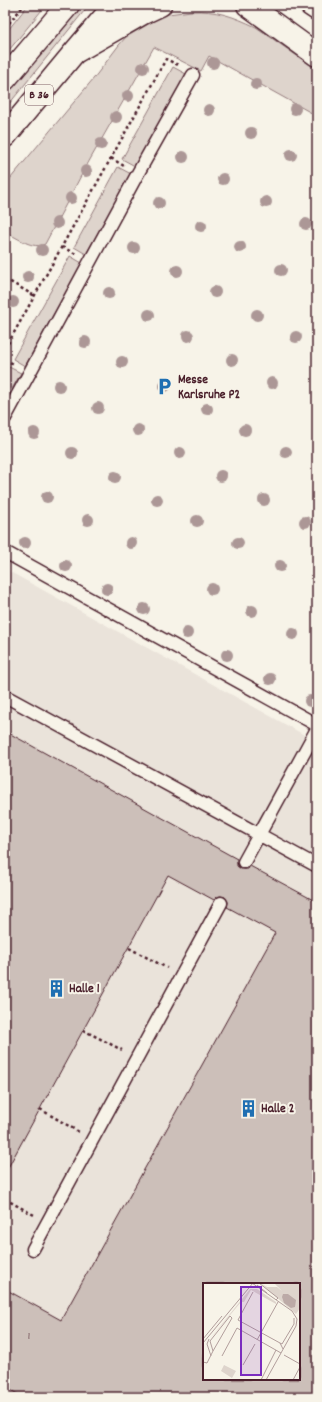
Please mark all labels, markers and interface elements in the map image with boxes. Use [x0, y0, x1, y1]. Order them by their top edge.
road number: B 36 [25, 85, 53, 105]
place label: Messe Karlsruhe P2 [178, 371, 240, 405]
parking icon: Messe Karlsruhe P2 [155, 377, 175, 397]
building icon: Halle 1 [46, 979, 66, 999]
place label: Halle 1 [69, 980, 100, 999]
building icon: Halle 2 [238, 1099, 258, 1119]
place label: Halle 2 [261, 1100, 295, 1119]
inset map [203, 1283, 300, 1380]
house number: 1 [28, 1329, 30, 1345]

